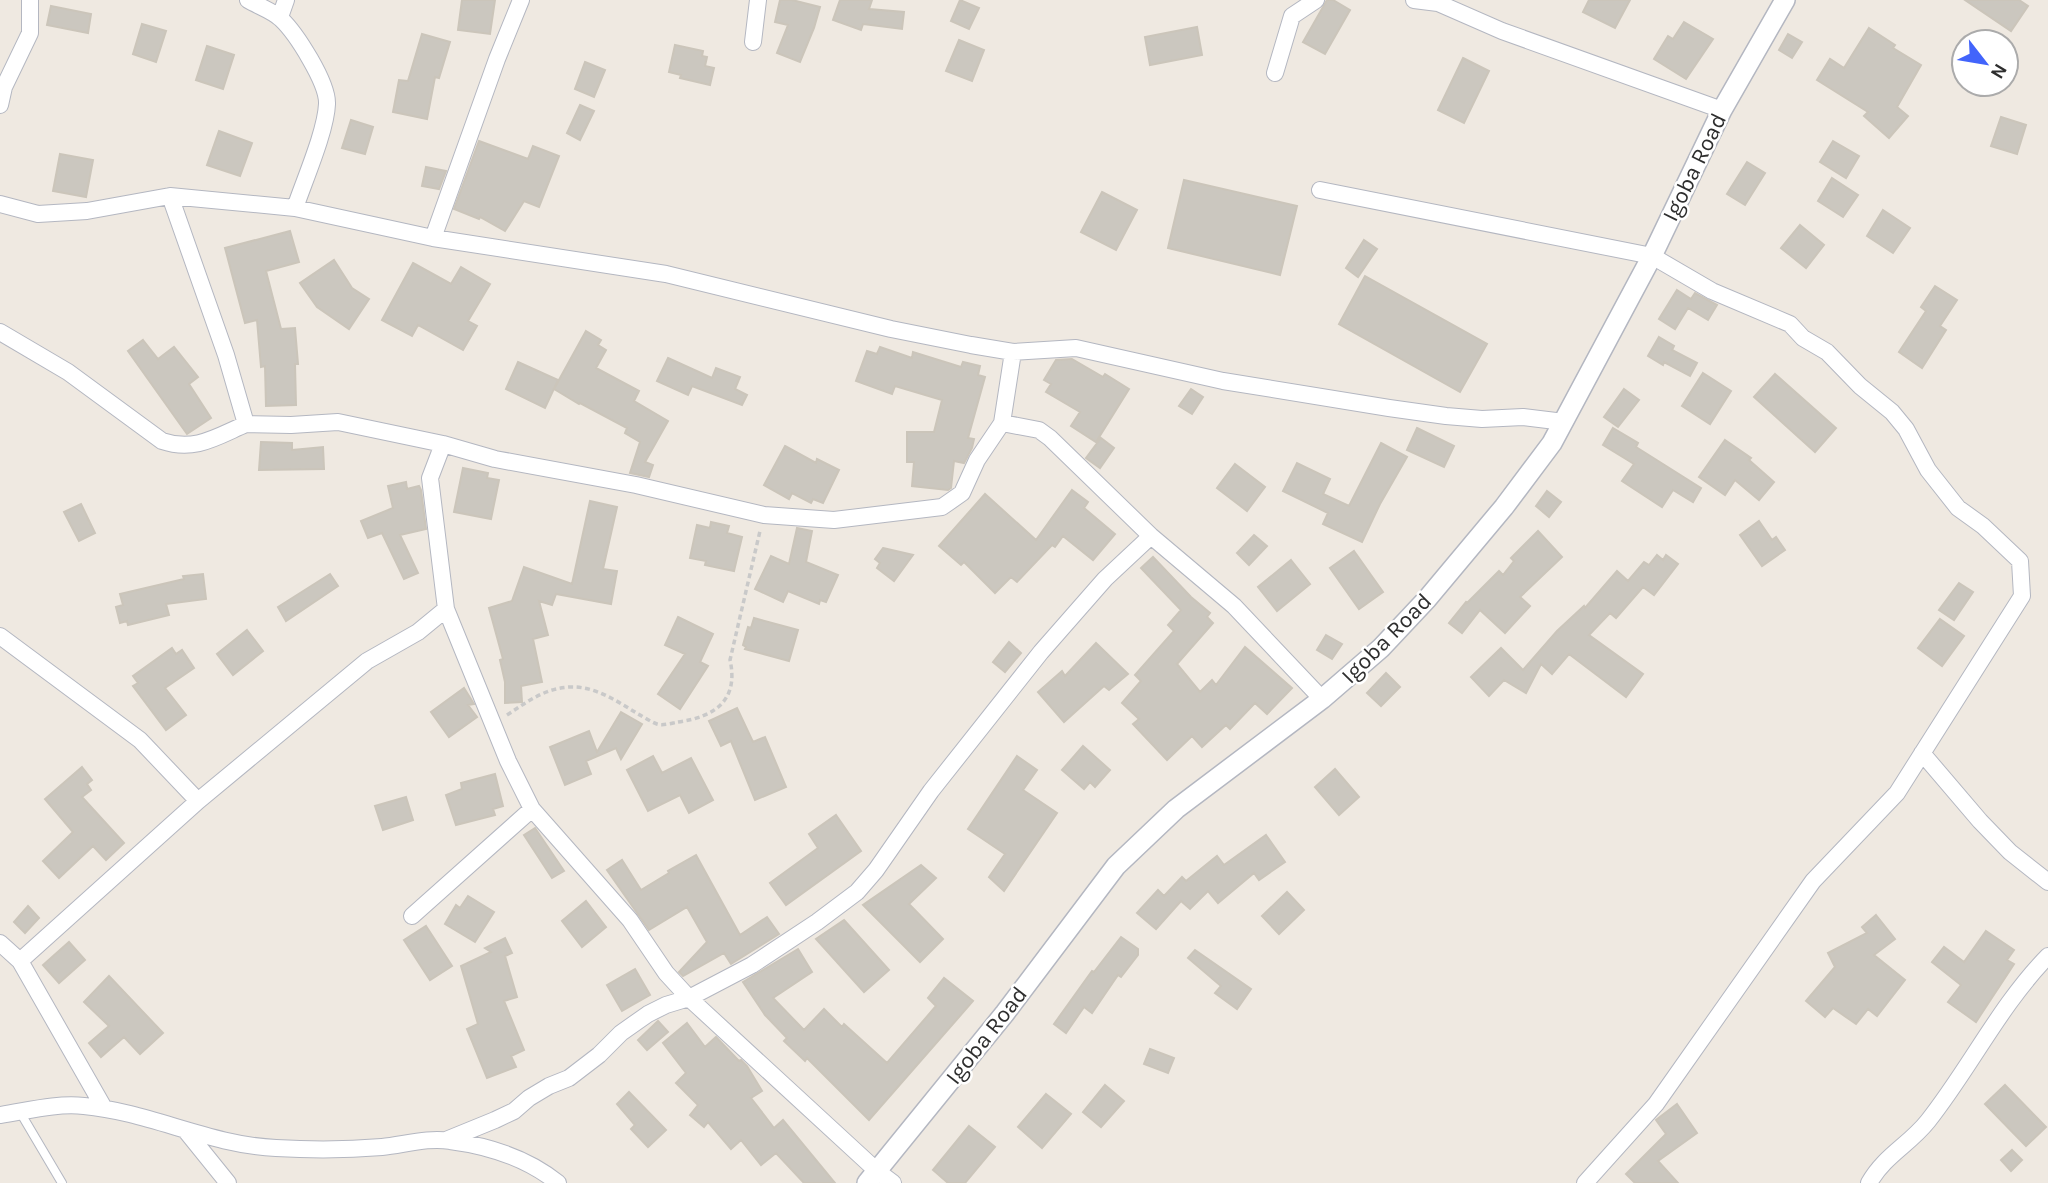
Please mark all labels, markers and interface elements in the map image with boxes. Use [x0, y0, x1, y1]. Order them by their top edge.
north arrow [1950, 28, 2020, 98]
text: N [1986, 60, 2012, 83]
street label: Igoba Road [1657, 109, 1732, 226]
street label: Igoba Road [1336, 588, 1437, 689]
street label: Igoba Road [940, 981, 1033, 1090]

